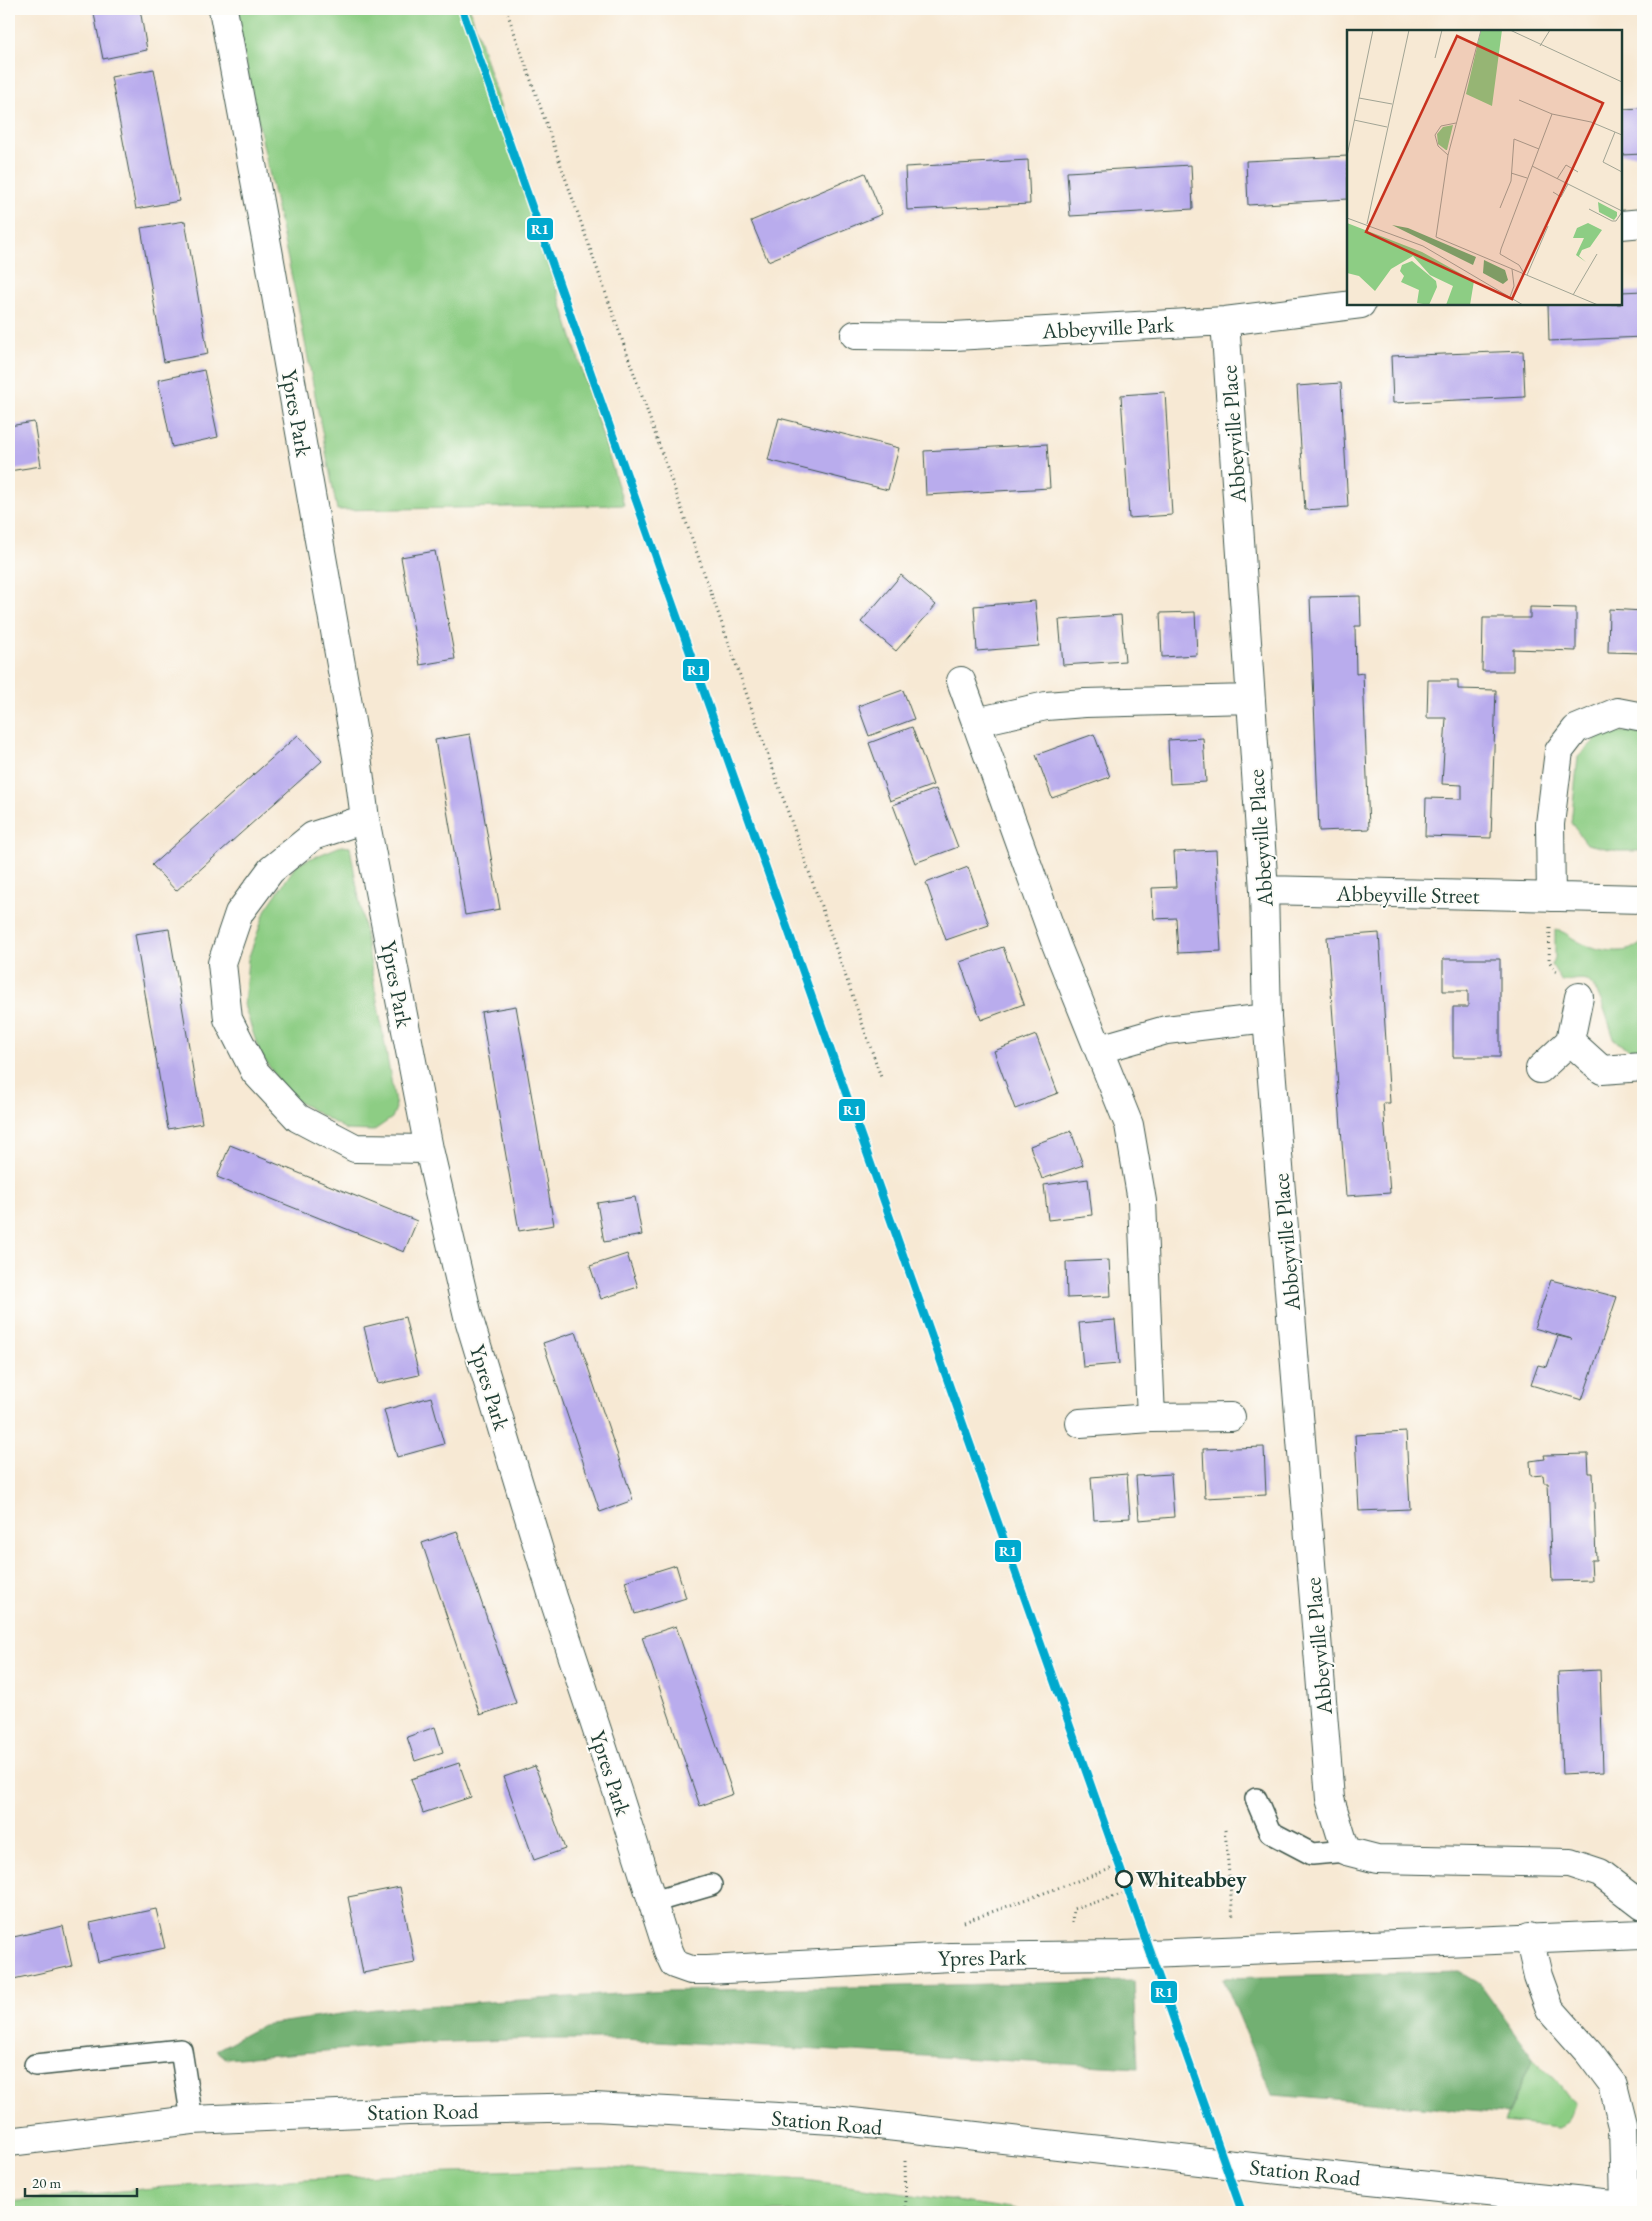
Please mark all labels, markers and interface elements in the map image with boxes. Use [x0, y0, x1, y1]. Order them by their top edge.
inset map [1347, 30, 1622, 305]
line badge: R1 [526, 217, 554, 241]
text: R1 [531, 220, 549, 238]
street label: Abbeyville Park [1040, 310, 1175, 345]
street label: Abbeyville Place [1214, 364, 1253, 505]
street label: Ypres Park [275, 367, 319, 460]
line badge: R1 [682, 658, 710, 682]
text: R1 [687, 661, 705, 679]
street label: Abbeyville Place [1241, 768, 1280, 909]
street label: Abbeyville Street [1335, 879, 1480, 910]
street label: Ypres Park [374, 938, 419, 1031]
line badge: R1 [838, 1098, 866, 1122]
text: R1 [843, 1101, 861, 1119]
street label: Abbeyville Place [1266, 1172, 1307, 1313]
street label: Ypres Park [463, 1341, 516, 1434]
line badge: R1 [994, 1539, 1022, 1563]
text: R1 [999, 1542, 1017, 1560]
street label: Abbeyville Place [1298, 1576, 1339, 1717]
street label: Ypres Park [583, 1727, 638, 1820]
place label: Whiteabbey [1136, 1865, 1247, 1894]
marker: Whiteabbey [1115, 1870, 1133, 1888]
street label: Ypres Park [938, 1942, 1027, 1973]
line badge: R1 [1150, 1980, 1178, 2004]
text: R1 [1155, 1983, 1173, 2001]
street label: Station Road [367, 2096, 480, 2127]
street label: Station Road [770, 2103, 884, 2142]
street label: Station Road [1248, 2152, 1363, 2193]
scale bar [25, 2166, 138, 2198]
text: 20 m [32, 2173, 61, 2192]

